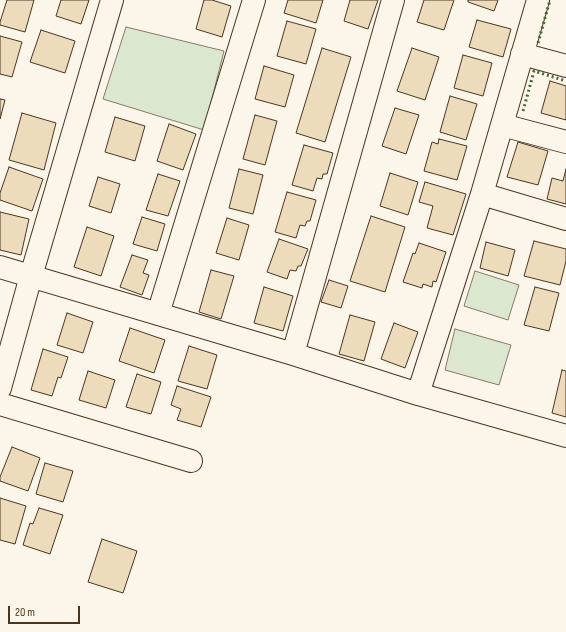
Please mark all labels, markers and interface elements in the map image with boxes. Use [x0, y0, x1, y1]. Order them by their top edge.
scale bar [10, 598, 82, 624]
text: 20 m [15, 605, 35, 620]

